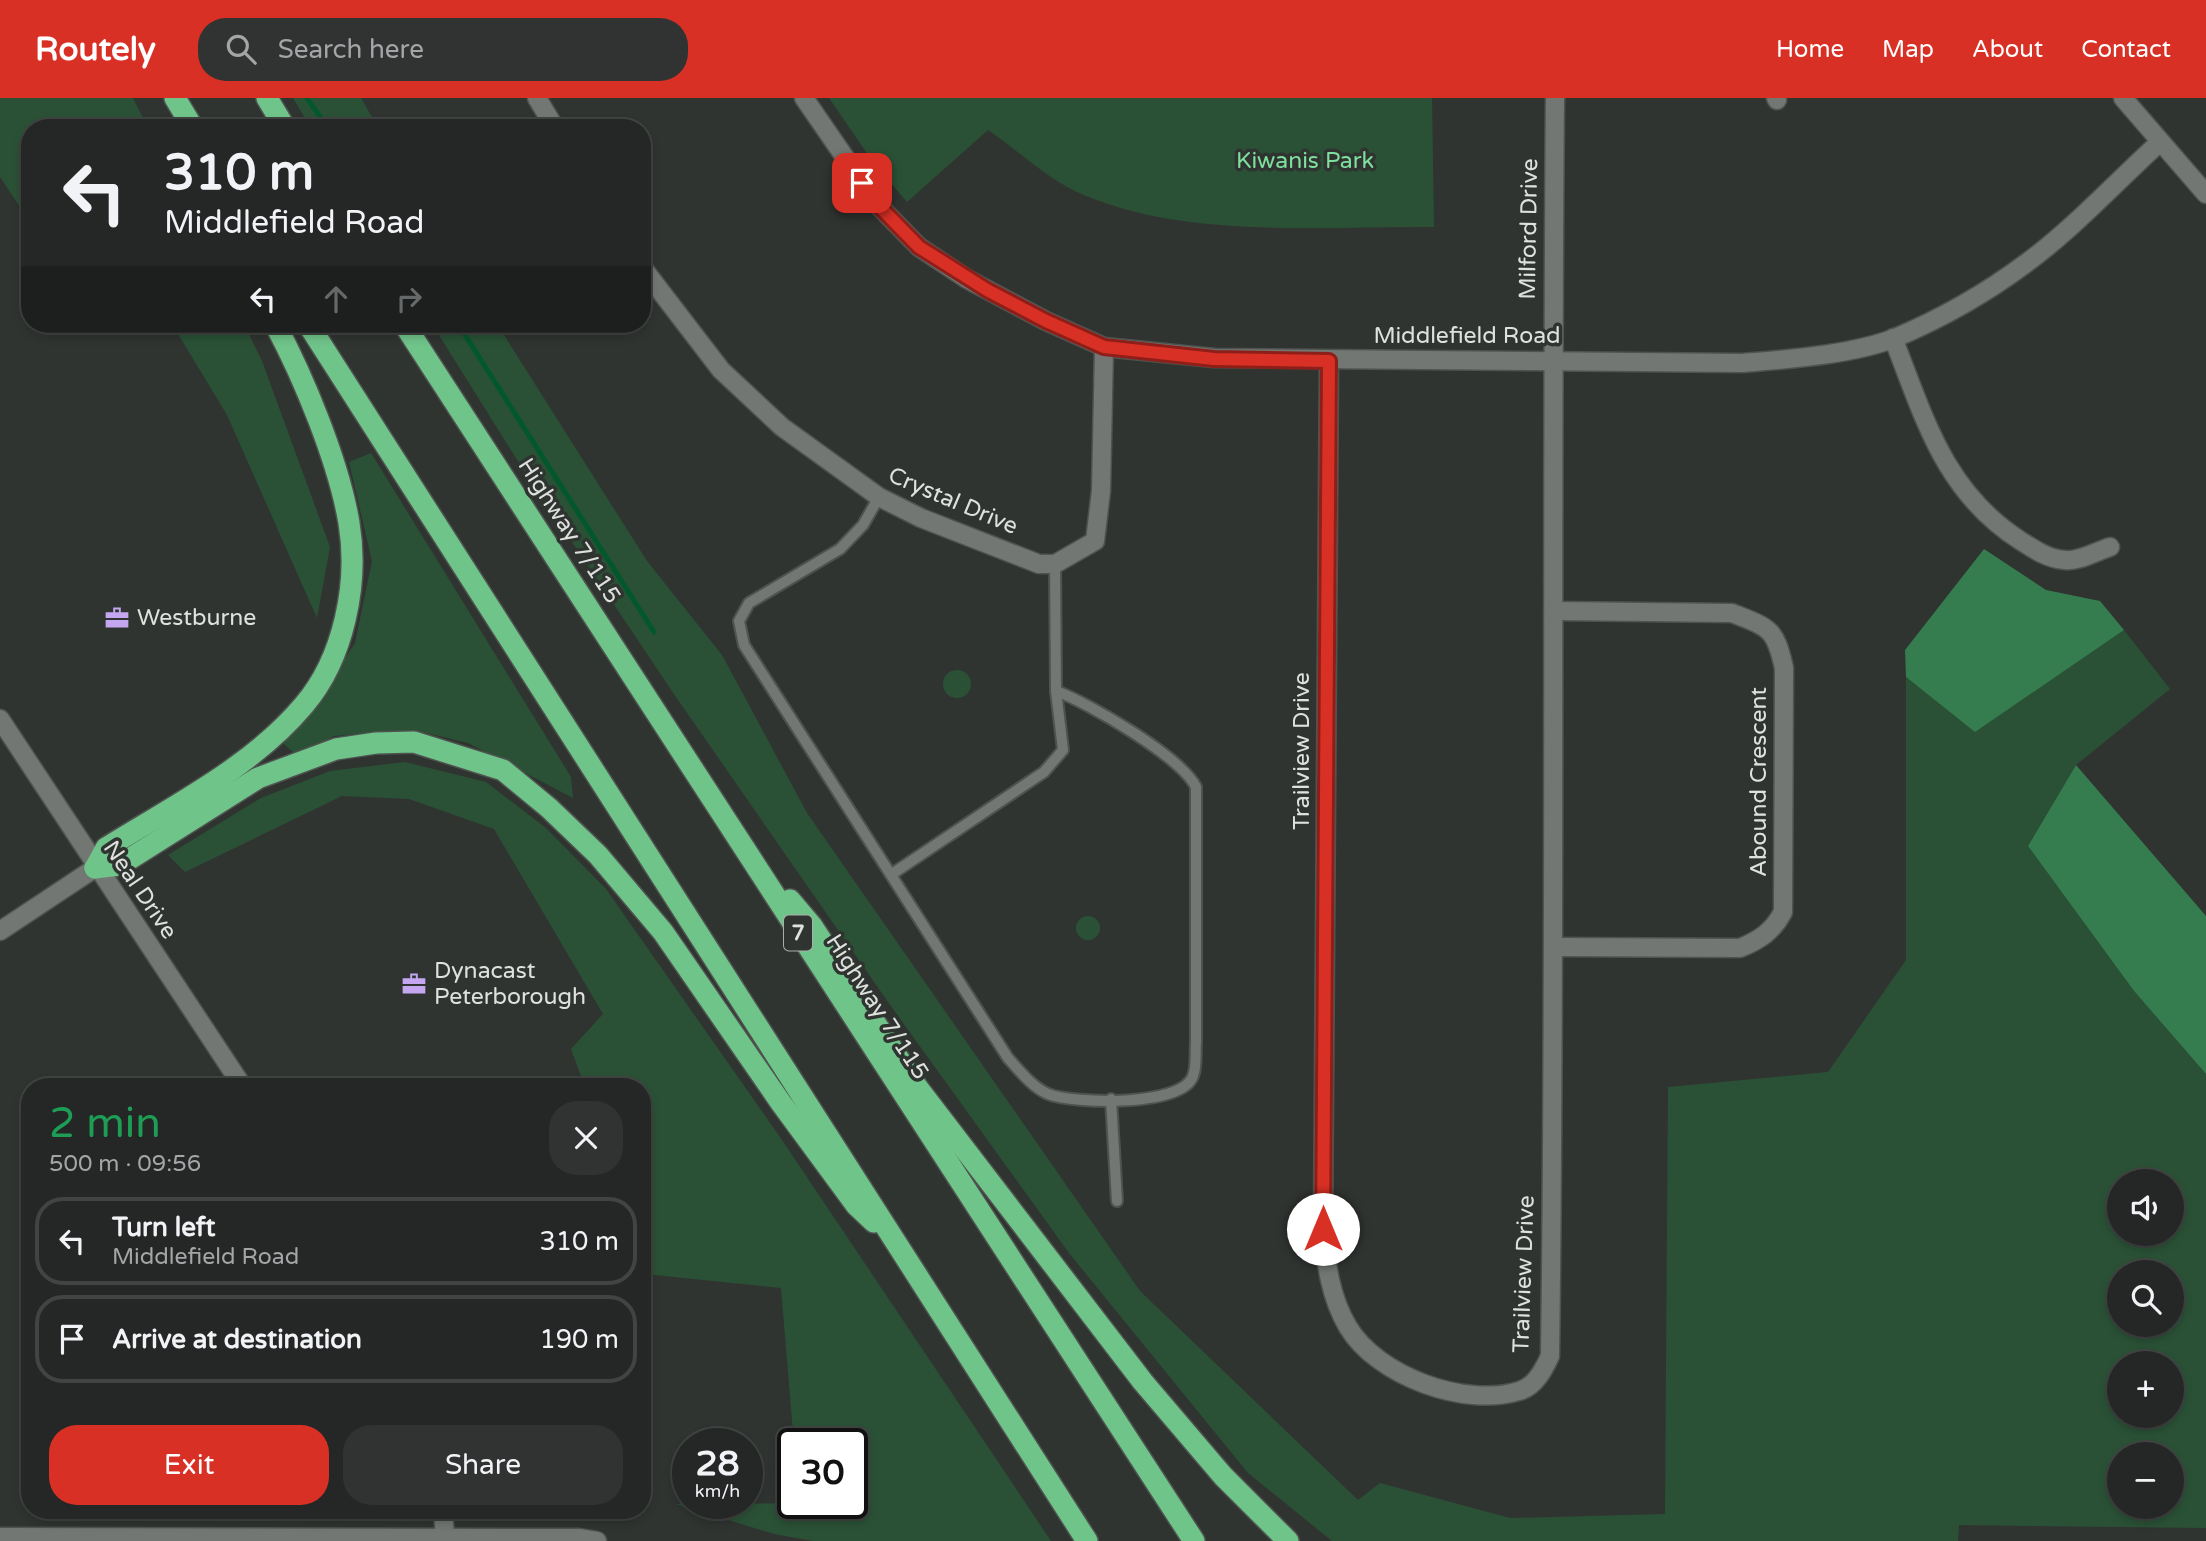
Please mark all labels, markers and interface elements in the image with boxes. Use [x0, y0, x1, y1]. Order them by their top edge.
search box [198, 18, 688, 81]
text: Routely [35, 30, 156, 69]
icon: search [222, 30, 260, 68]
text: Search here [278, 34, 424, 65]
text: Home [1776, 35, 1844, 64]
text: Map [1882, 35, 1934, 64]
text: About [1972, 35, 2043, 64]
text: Contact [2081, 35, 2171, 64]
text: 310 m [164, 144, 314, 203]
icon: left [49, 147, 140, 238]
park label: Kiwanis Park [1236, 147, 1374, 175]
pin [832, 153, 892, 213]
street label: Milford Drive [1514, 158, 1544, 300]
icon: arrive [843, 164, 881, 202]
text: Middlefield Road [164, 204, 424, 242]
icon: left [244, 280, 282, 318]
icon: ahead [317, 280, 355, 318]
icon: right [390, 280, 428, 318]
street label: Middlefield Road [1373, 322, 1561, 350]
street label: Highway 7/115 [512, 453, 626, 609]
street label: Crystal Drive [884, 461, 1022, 541]
office icon: Westburne [103, 604, 131, 632]
place label: Westburne [137, 604, 256, 632]
street label: Trailview Drive [1288, 672, 1316, 830]
street label: Abound Crescent [1745, 687, 1773, 877]
street label: Neal Drive [97, 836, 183, 944]
road number: 7 [784, 916, 812, 950]
street label: Highway 7/115 [820, 929, 934, 1085]
place label: Dynacast Peterborough [434, 957, 586, 1011]
office icon: Dynacast Peterborough [400, 970, 428, 998]
text: 2 min [49, 1098, 161, 1149]
button: close [549, 1101, 623, 1175]
text: 500 m · 09:56 [49, 1150, 201, 1178]
map controls [2107, 1169, 2184, 1519]
button: sound [2107, 1169, 2184, 1246]
position arrow [1286, 1192, 1360, 1266]
street label: Trailview Drive [1507, 1195, 1541, 1353]
text: Turn left [112, 1212, 215, 1243]
icon: left [53, 1222, 91, 1260]
text: 310 m [539, 1226, 619, 1257]
text: Middlefield Road [112, 1243, 299, 1271]
button: search [2107, 1260, 2184, 1337]
icon: arrive [53, 1320, 91, 1358]
text: Arrive at destination [112, 1324, 362, 1355]
text: 190 m [539, 1324, 619, 1355]
button: + [2107, 1351, 2184, 1428]
button: Exit [49, 1425, 329, 1505]
button: Share [343, 1425, 623, 1505]
speed limit sign: 30 [777, 1428, 868, 1519]
button: − [2107, 1442, 2184, 1519]
text: 28 [696, 1443, 739, 1485]
text: km/h [695, 1480, 740, 1502]

